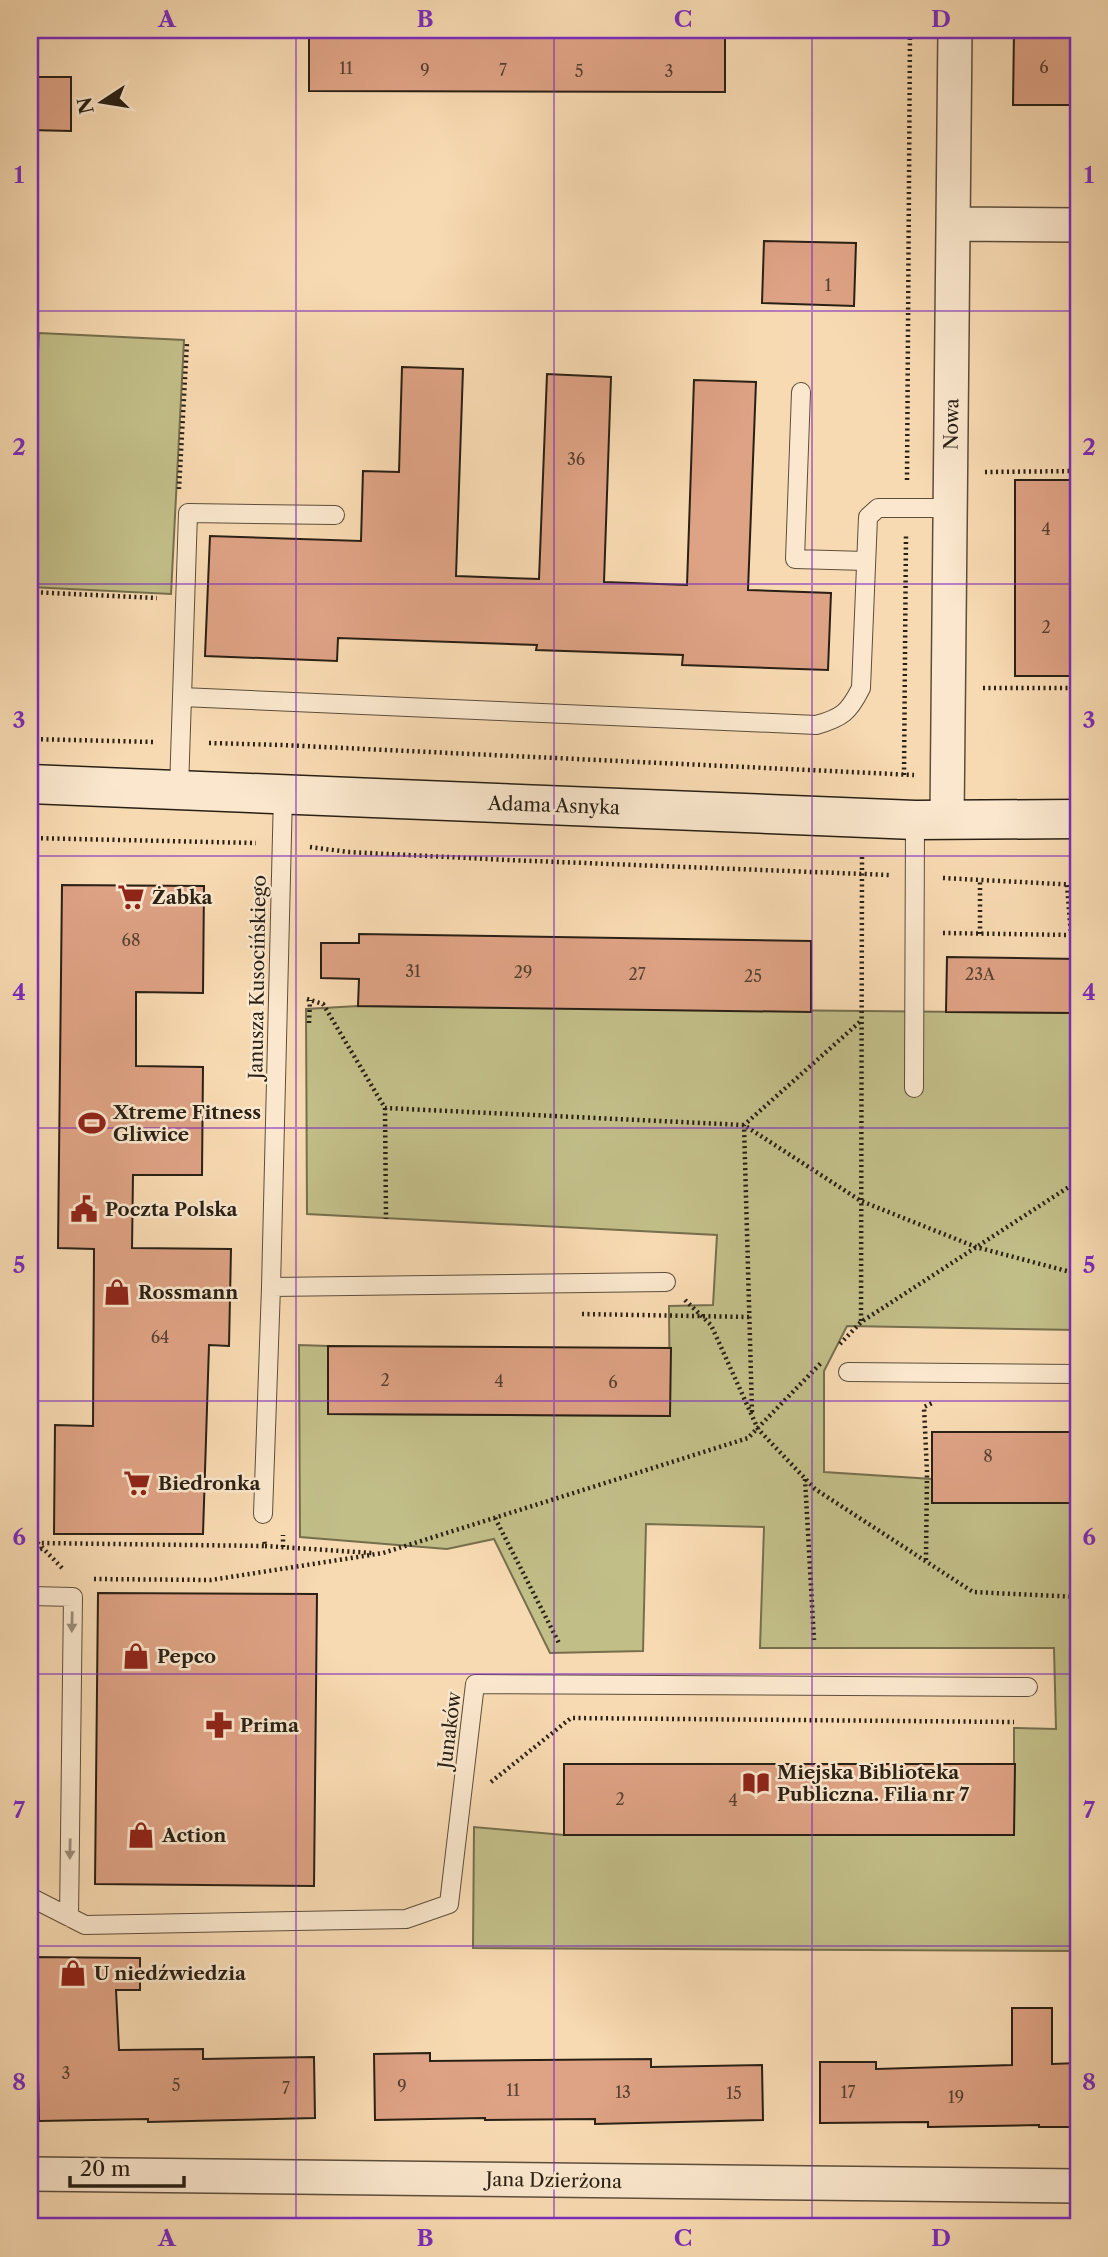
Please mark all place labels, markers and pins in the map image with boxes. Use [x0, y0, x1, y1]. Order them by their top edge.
supermarket icon: Żabka [116, 882, 146, 912]
place label: Żabka [152, 886, 213, 909]
place label: Xtreme Fitness Gliwice [112, 1101, 261, 1146]
sports icon: Xtreme Fitness Gliwice [77, 1108, 107, 1138]
public building icon: Poczta Polska [69, 1194, 99, 1224]
place label: Poczta Polska [105, 1198, 239, 1221]
shop icon: Rossmann [102, 1277, 132, 1307]
place label: Rossmann [138, 1281, 238, 1304]
supermarket icon: Biedronka [122, 1468, 152, 1498]
place label: Biedronka [158, 1472, 261, 1495]
shop icon: Pepco [121, 1641, 151, 1671]
place label: Pepco [157, 1645, 216, 1668]
pharmacy icon: Prima [204, 1710, 234, 1740]
place label: Prima [240, 1714, 300, 1737]
place label: Miejska Biblioteka Publiczna. Filia nr 7 [777, 1761, 969, 1806]
library icon: Miejska Biblioteka Publiczna. Filia nr 7 [741, 1768, 771, 1798]
shop icon: Action [126, 1820, 156, 1850]
place label: Action [161, 1824, 226, 1847]
shop icon: U niedźwiedzia [58, 1958, 88, 1988]
place label: U niedźwiedzia [94, 1962, 247, 1985]

